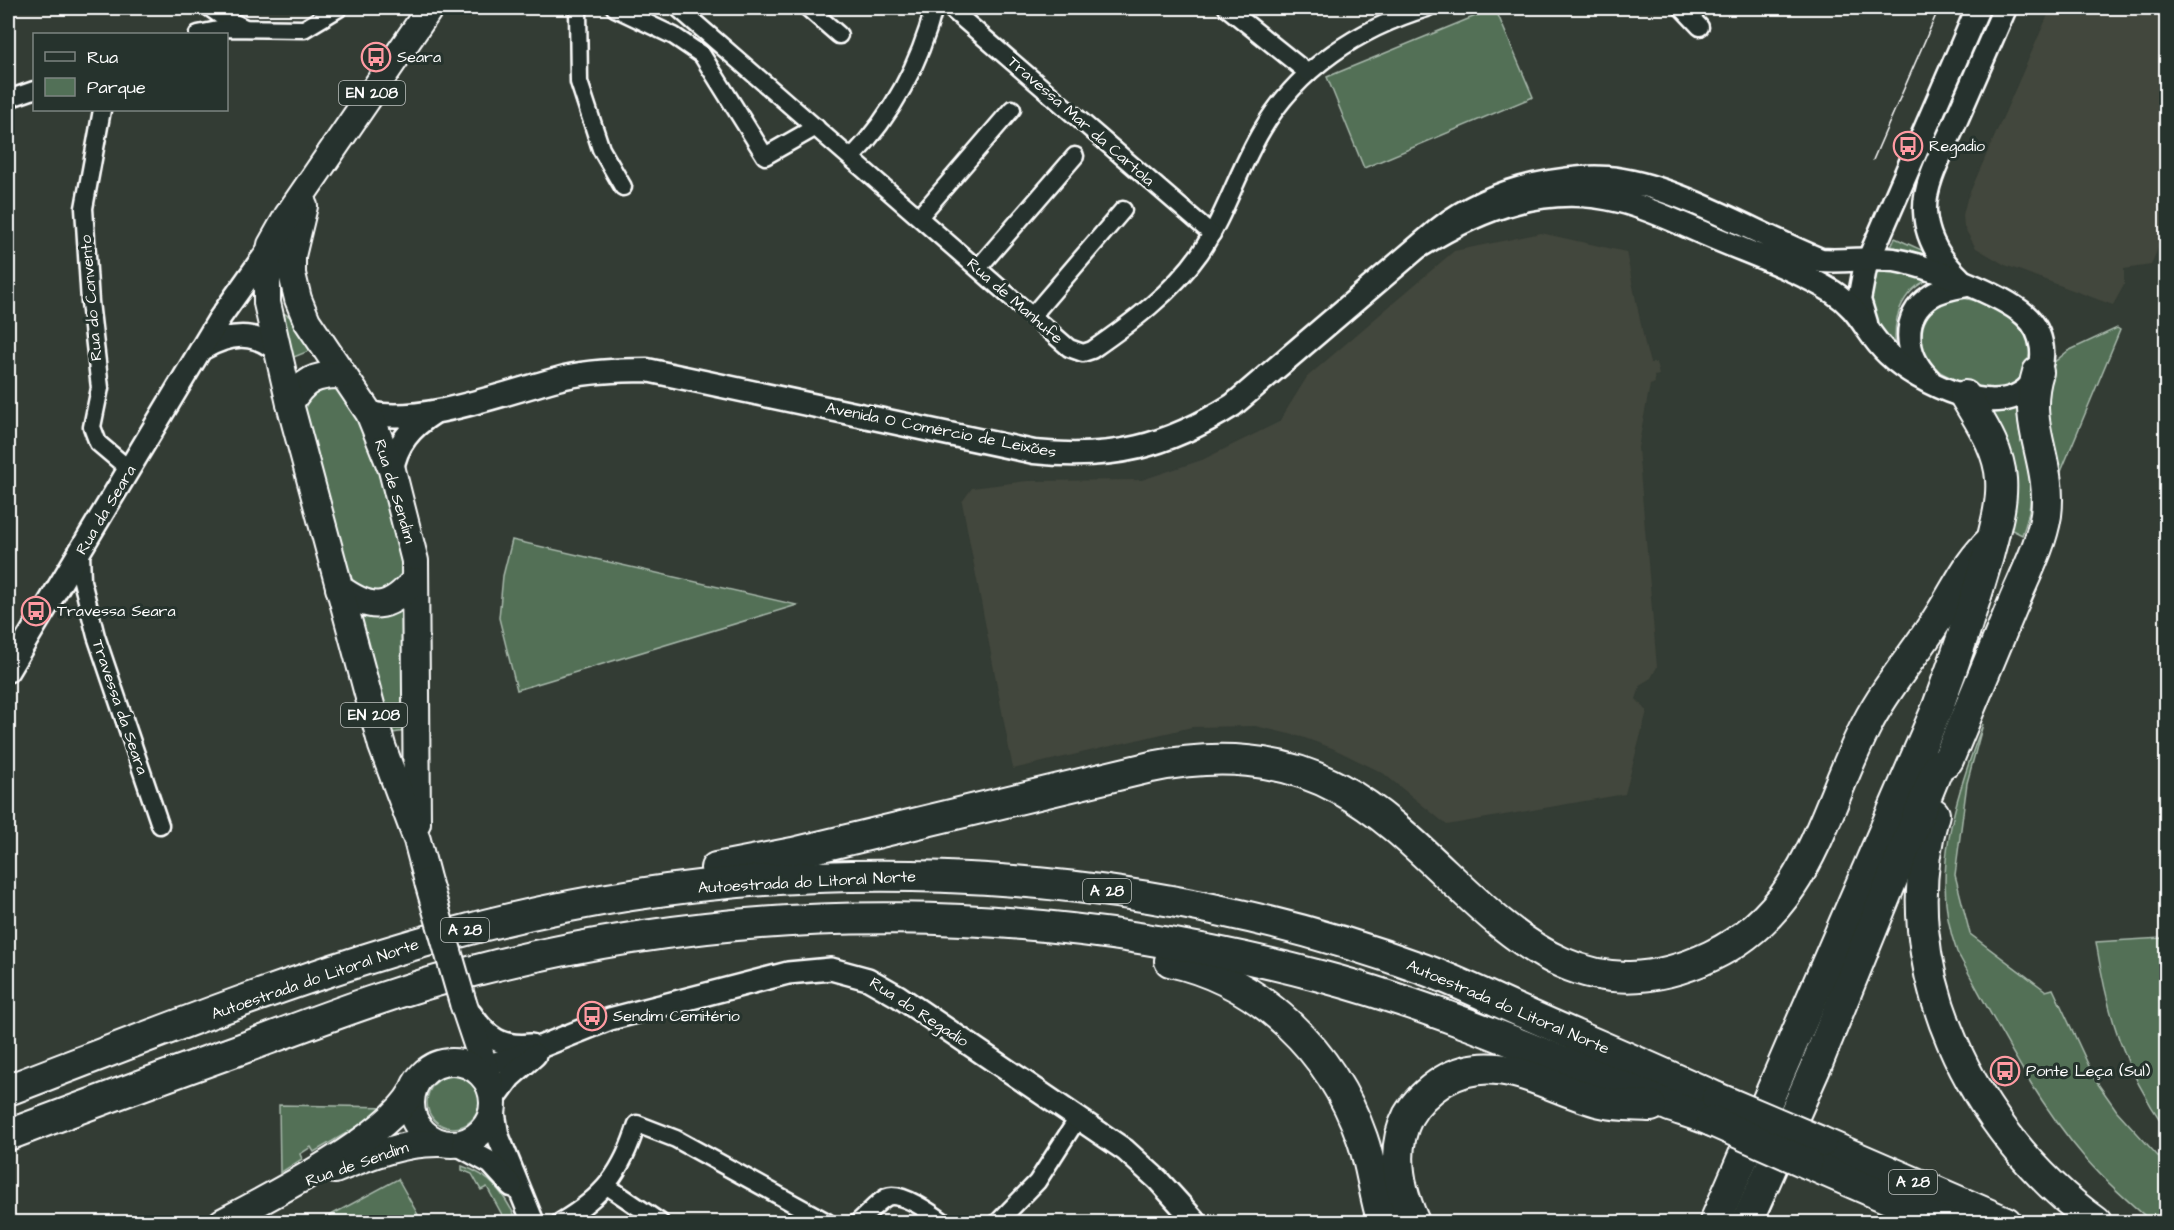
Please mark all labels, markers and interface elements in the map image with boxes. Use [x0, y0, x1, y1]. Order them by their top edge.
legend [33, 33, 228, 111]
bus stop icon: Seara [360, 41, 392, 73]
text: Rua [87, 45, 118, 70]
place label: Seara [397, 46, 441, 68]
street label: Travessa Mar da Cartola [1003, 51, 1159, 191]
text: Parque [87, 75, 146, 100]
road number: EN 208 [339, 81, 405, 105]
bus stop icon: Regadio [1892, 130, 1924, 162]
place label: Regadio [1929, 135, 1985, 158]
street label: Rua do Convento [75, 234, 107, 362]
street label: Rua de Manhufe [962, 253, 1068, 349]
street label: Avenida O Comércio de Leixões [824, 397, 1058, 463]
street label: Rua de Sendim [369, 436, 421, 546]
street label: Rua da Seara [71, 461, 141, 559]
bus stop icon: Travessa Seara [20, 595, 52, 627]
place label: Travessa Seara [57, 600, 176, 622]
street label: Travessa da Seara [87, 637, 153, 777]
road number: EN 208 [341, 703, 407, 727]
street label: Autoestrada do Litoral Norte [697, 865, 917, 899]
road number: A 28 [1083, 879, 1131, 903]
road number: A 28 [441, 918, 489, 942]
street label: Autoestrada do Litoral Norte [208, 933, 422, 1025]
street label: Autoestrada do Litoral Norte [1403, 954, 1613, 1060]
street label: Rua do Regadio [865, 972, 973, 1053]
bus stop icon: Sendim Cemitério [576, 1000, 608, 1032]
place label: Sendim Cemitério [613, 1005, 740, 1027]
bus stop icon: Ponte Leça (Sul) [1989, 1055, 2021, 1087]
place label: Ponte Leça (Sul) [2026, 1060, 2151, 1082]
street label: Rua de Sendim [303, 1136, 412, 1192]
road number: A 28 [1889, 1170, 1937, 1194]

